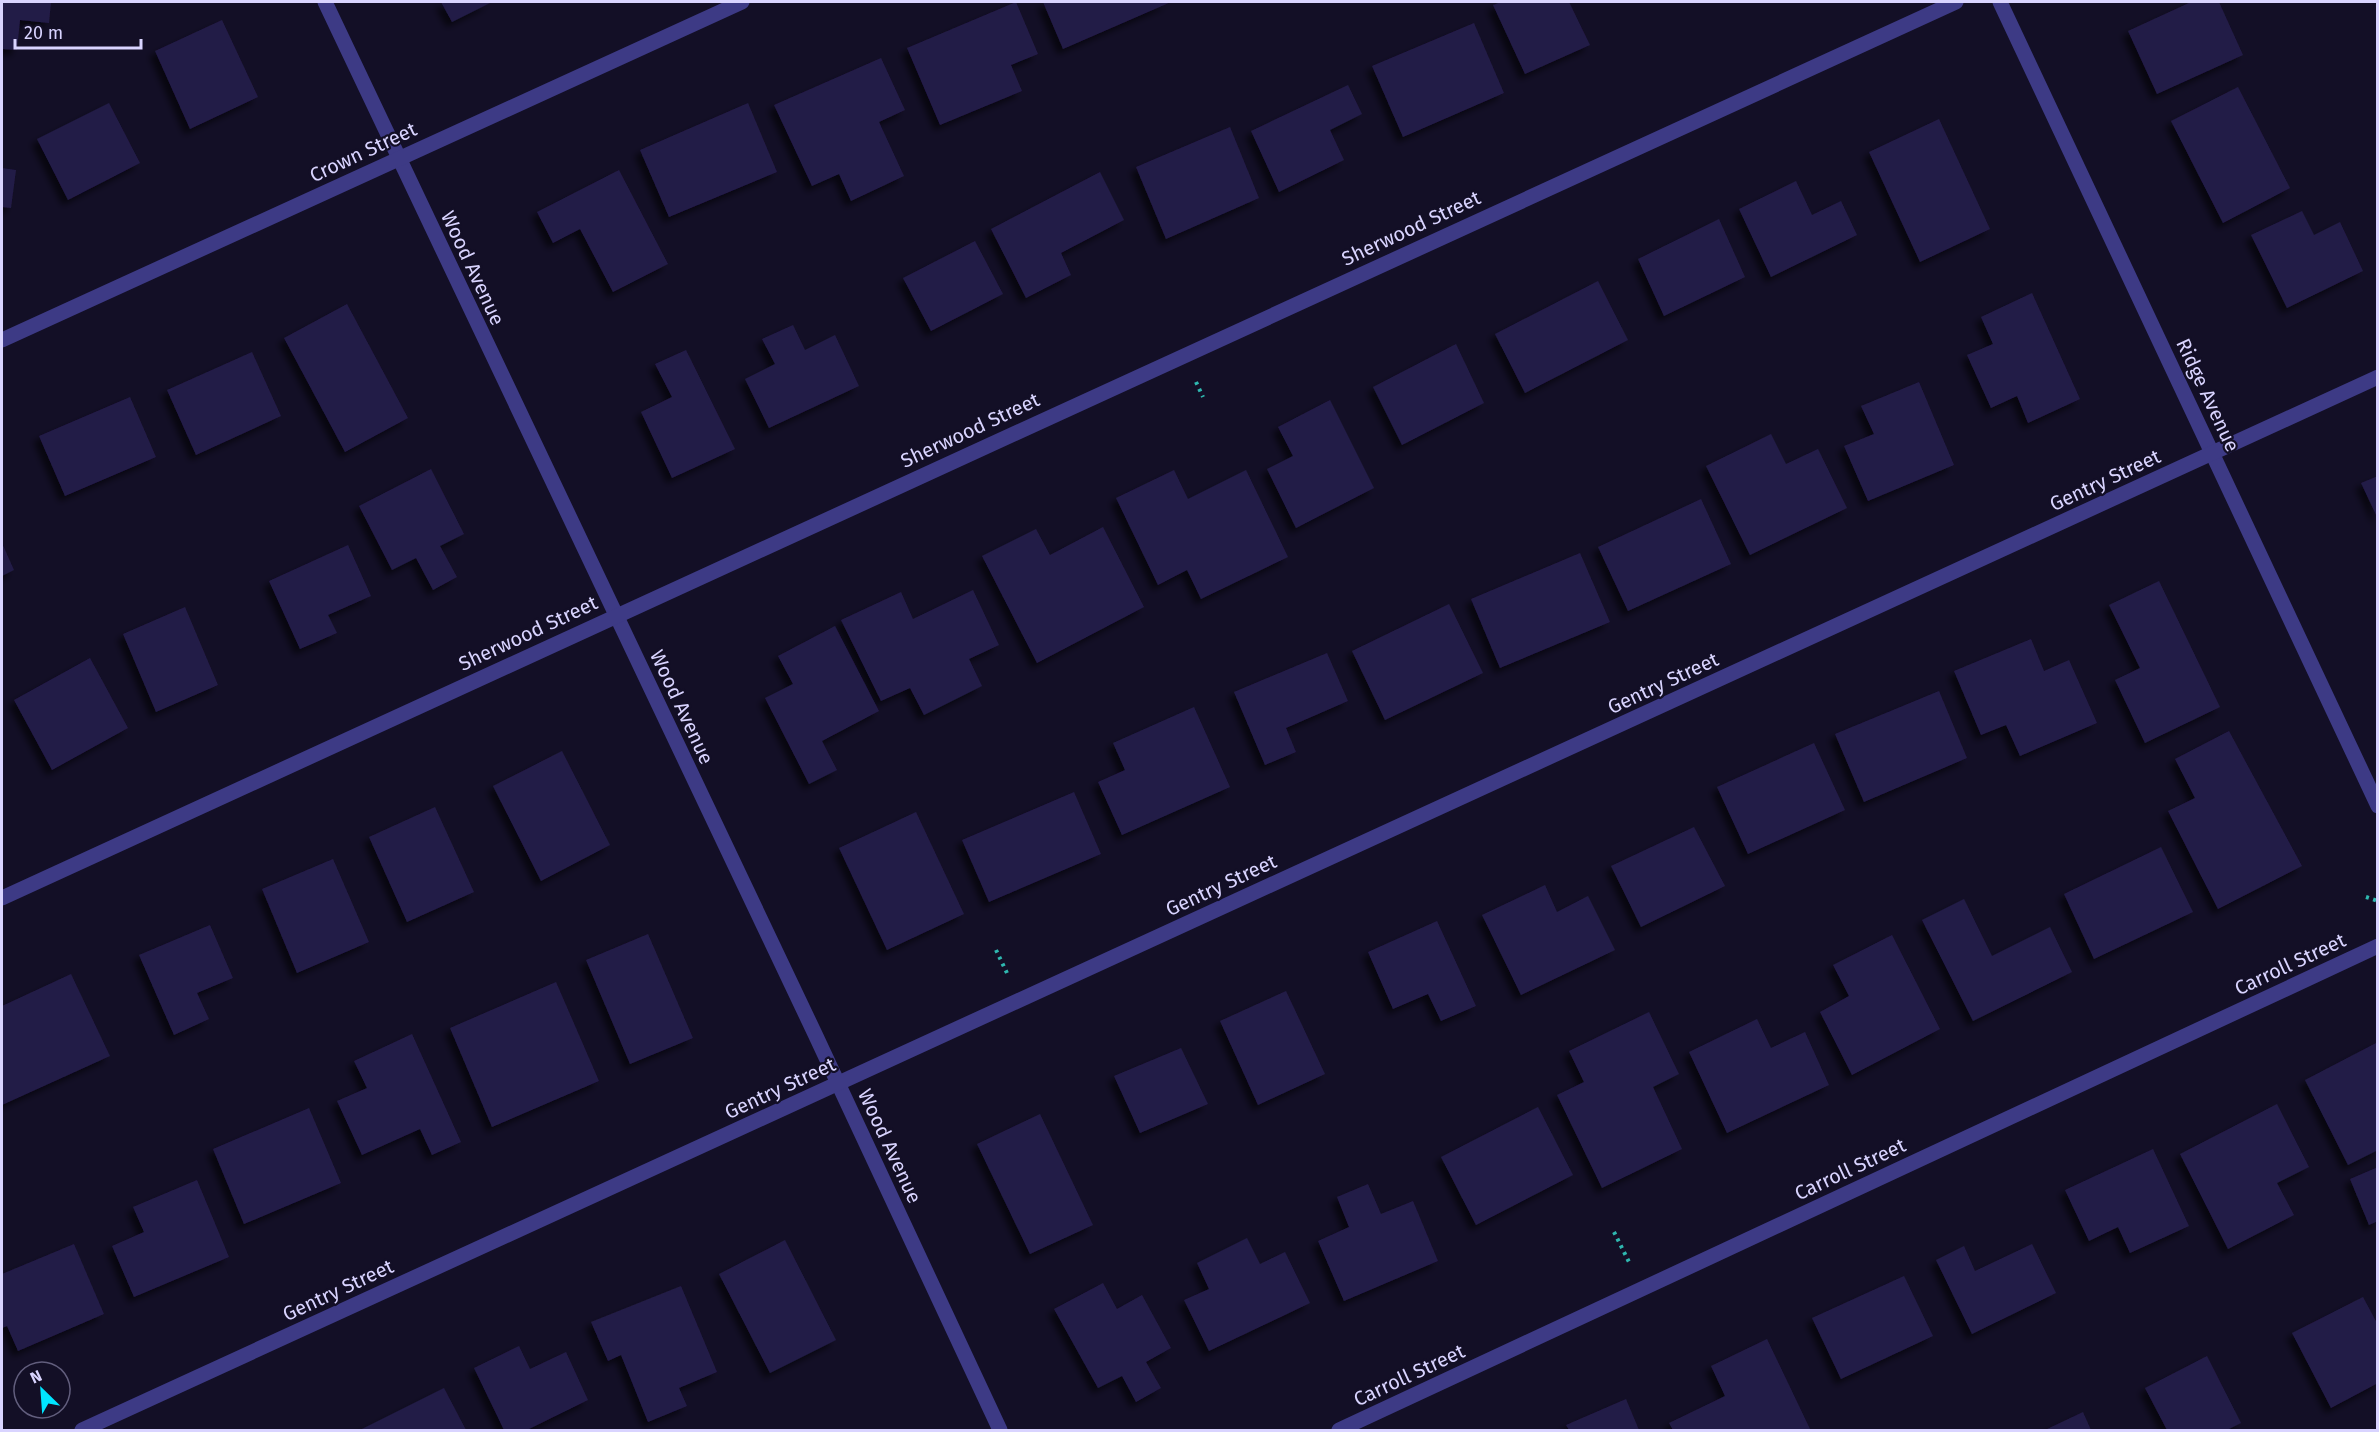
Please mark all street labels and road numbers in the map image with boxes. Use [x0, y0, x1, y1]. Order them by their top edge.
street label: Crown Street [306, 116, 421, 187]
street label: Sherwood Street [1338, 185, 1485, 271]
street label: Wood Avenue [436, 207, 510, 329]
street label: Ridge Avenue [2171, 334, 2245, 456]
street label: Sherwood Street [897, 387, 1044, 473]
street label: Gentry Street [2046, 444, 2165, 516]
street label: Sherwood Street [455, 590, 602, 676]
street label: Wood Avenue [645, 646, 719, 768]
street label: Gentry Street [1604, 647, 1723, 719]
street label: Gentry Street [1162, 849, 1281, 921]
street label: Carroll Street [2231, 928, 2350, 1000]
street label: Gentry Street [721, 1052, 840, 1124]
street label: Wood Avenue [853, 1085, 927, 1207]
street label: Carroll Street [1791, 1133, 1910, 1205]
street label: Gentry Street [279, 1254, 398, 1326]
street label: Carroll Street [1350, 1339, 1469, 1411]

